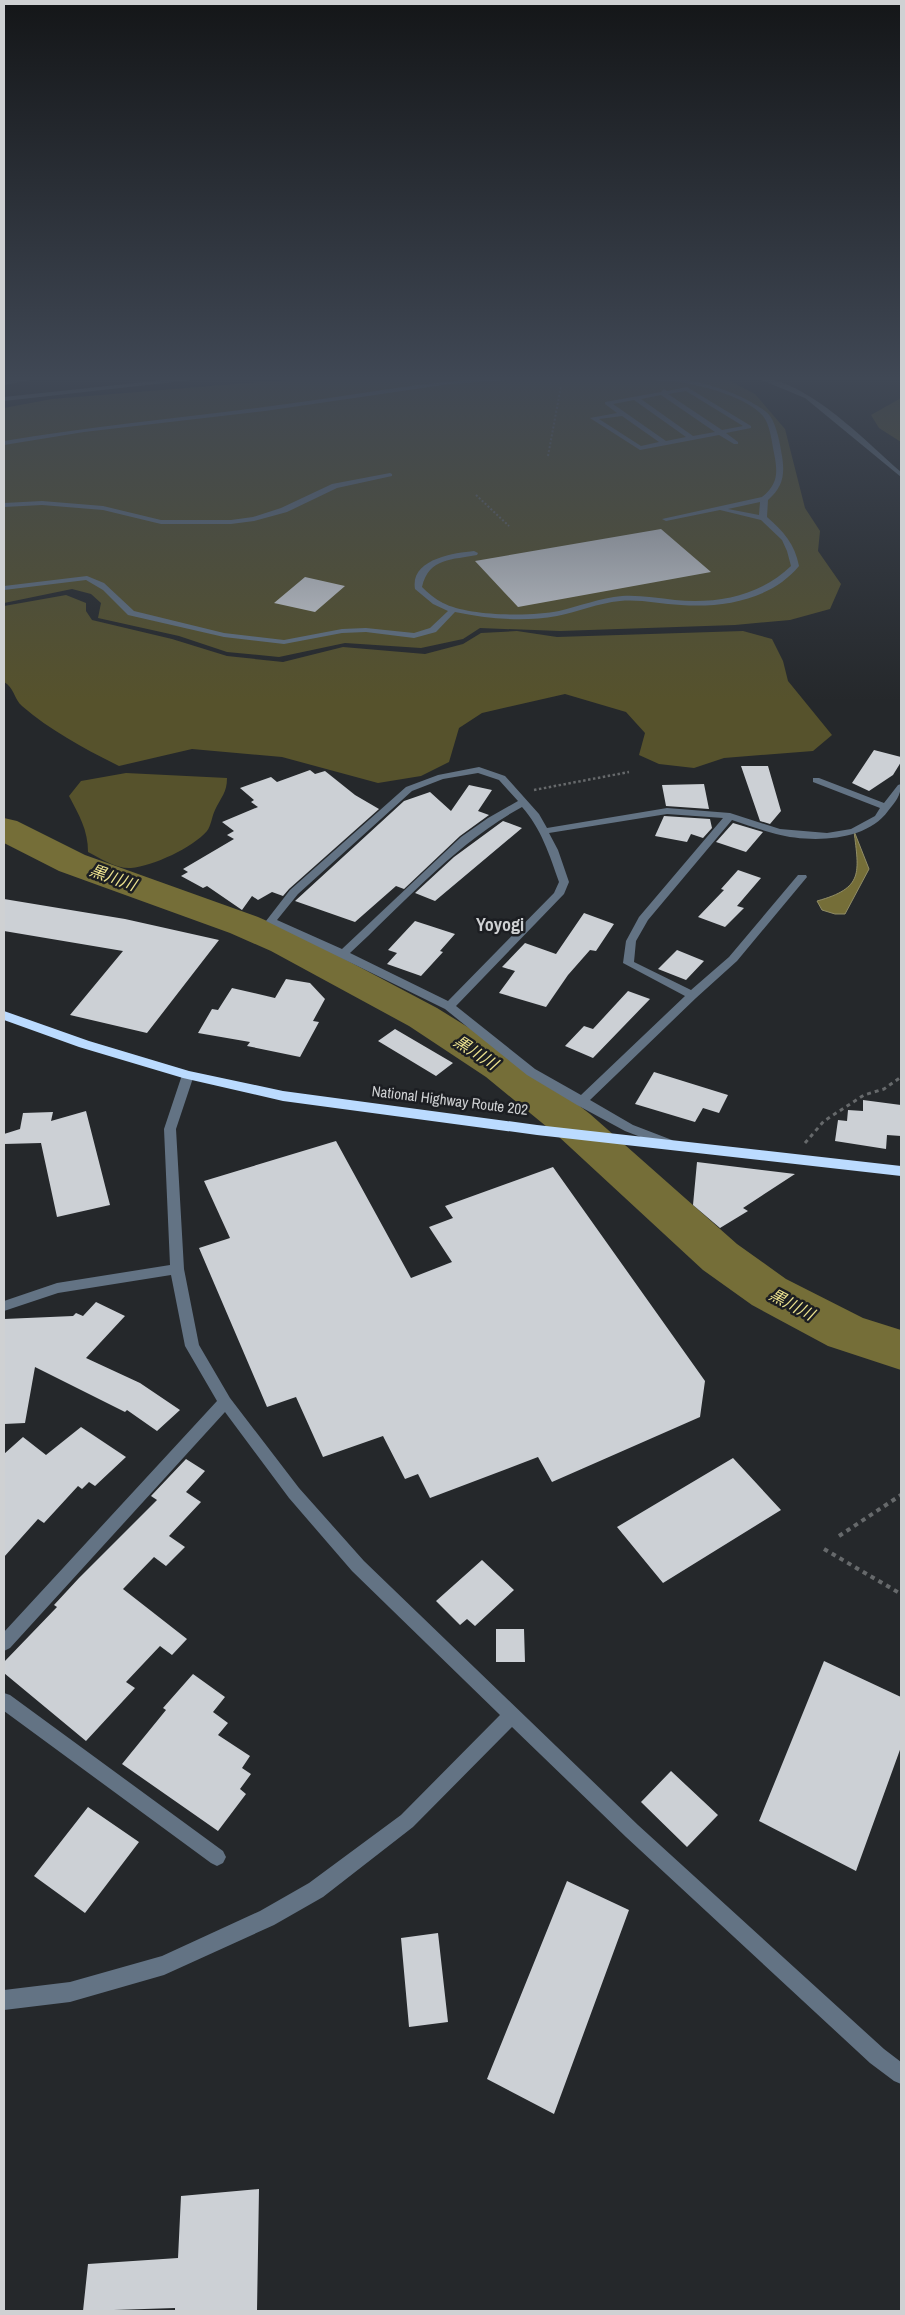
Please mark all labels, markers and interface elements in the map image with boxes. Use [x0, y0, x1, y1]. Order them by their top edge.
water label: 黒川川 [87, 858, 141, 896]
district label: Yoyogi [476, 912, 524, 937]
water label: 黒川川 [450, 1030, 504, 1075]
street label: National Highway Route 202 [371, 1080, 529, 1120]
water label: 黒川川 [766, 1283, 820, 1326]

